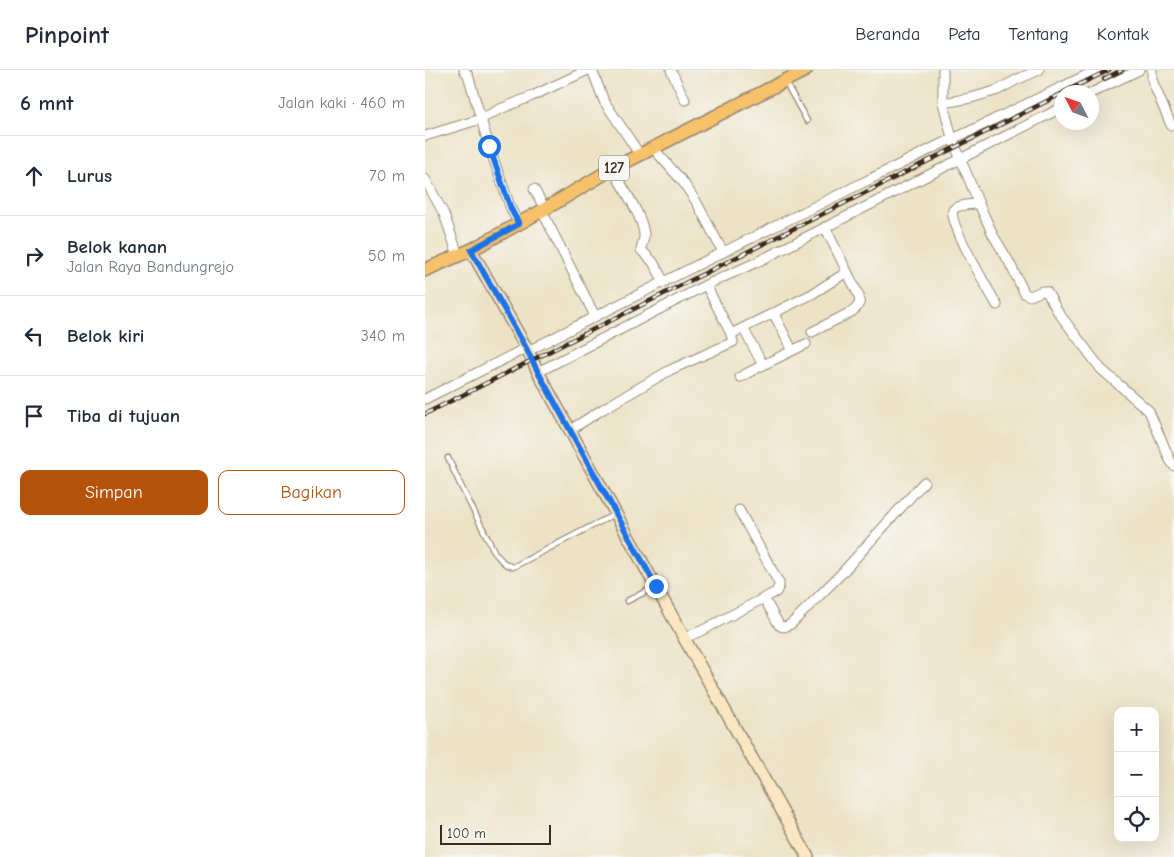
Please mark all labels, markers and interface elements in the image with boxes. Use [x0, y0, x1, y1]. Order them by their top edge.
text: Pinpoint [25, 21, 109, 49]
text: Beranda [855, 24, 920, 45]
text: Peta [948, 24, 980, 45]
text: Tentang [1008, 24, 1069, 45]
text: Kontak [1097, 24, 1149, 45]
north arrow [1054, 85, 1099, 130]
text: 6 mnt [20, 91, 73, 115]
text: Jalan kaki · 460 m [278, 94, 405, 112]
route start [478, 135, 501, 158]
road number: 127 [599, 156, 629, 180]
icon: ahead [20, 162, 48, 190]
text: Lurus [67, 165, 112, 187]
text: 70 m [369, 167, 405, 185]
text: Belok kanan [67, 236, 167, 258]
icon: right [20, 242, 48, 270]
text: 50 m [368, 247, 405, 265]
text: Jalan Raya Bandungrejo [67, 258, 234, 276]
icon: left [20, 322, 48, 350]
text: Belok kiri [67, 325, 144, 347]
text: 340 m [361, 327, 405, 345]
icon: arrive [20, 402, 48, 430]
text: Tiba di tujuan [67, 405, 180, 427]
button: Simpan [20, 470, 208, 515]
button: Bagikan [218, 470, 405, 515]
route end [645, 575, 668, 598]
map controls [1114, 707, 1159, 842]
button: + [1114, 707, 1159, 752]
button: − [1114, 752, 1159, 797]
button: locate [1114, 797, 1159, 842]
scale bar [440, 822, 551, 845]
text: 100 m [447, 825, 486, 842]

